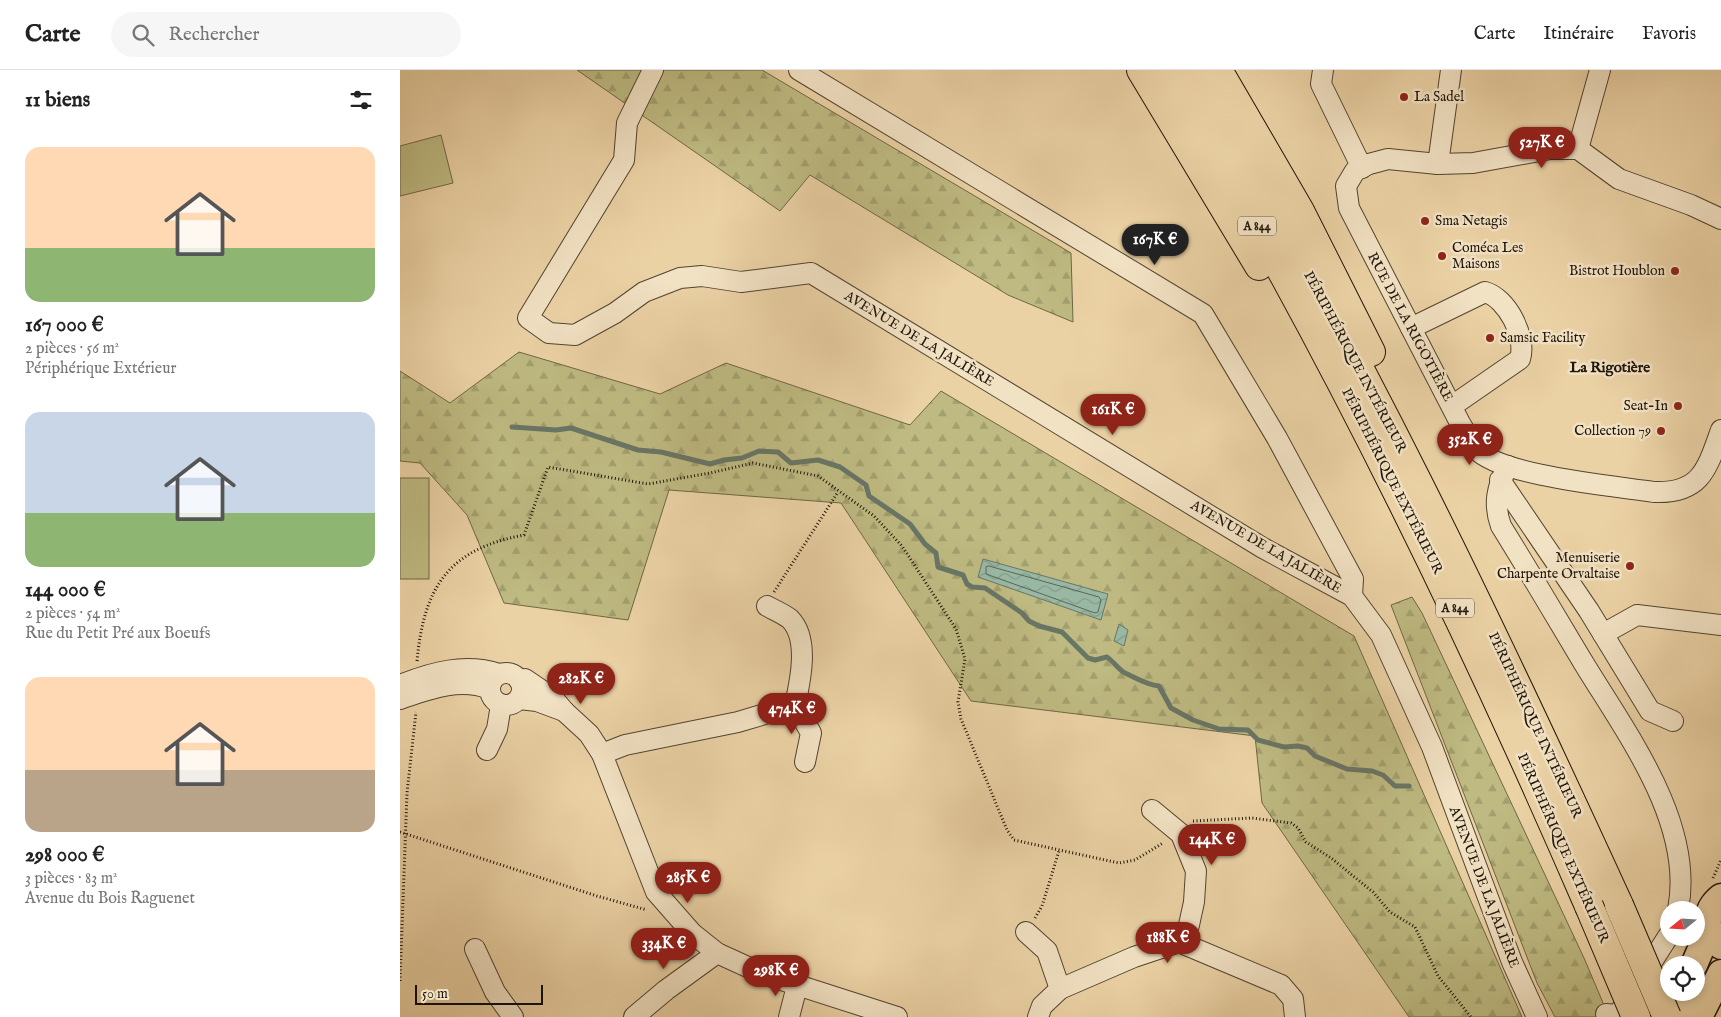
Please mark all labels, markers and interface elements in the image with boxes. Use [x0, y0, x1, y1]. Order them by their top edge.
search box [111, 12, 461, 57]
text: Carte [25, 19, 81, 50]
icon: search [129, 21, 157, 49]
text: Rechercher [169, 23, 260, 47]
text: Carte [1474, 23, 1516, 46]
text: Itinéraire [1544, 23, 1614, 46]
text: Favoris [1642, 23, 1696, 46]
icon: filters [347, 86, 375, 114]
text: 11 biens [25, 87, 90, 114]
place label: La Sadel [1414, 88, 1464, 106]
marker: La Sadel [1398, 91, 1410, 103]
pin: 527K € [1501, 126, 1583, 169]
text: 527K € [1520, 133, 1565, 153]
icon: home [155, 179, 245, 269]
place label: Sma Netagis [1435, 212, 1507, 230]
marker: Sma Netagis [1419, 215, 1431, 227]
road number: A 844 [1238, 216, 1276, 236]
pin: 167K € [1114, 224, 1196, 266]
text: 167K € [1133, 230, 1177, 250]
place label: Coméca Les Maisons [1452, 239, 1523, 273]
street label: RUE DE LA RIGOTIÈRE [1363, 249, 1458, 405]
marker: Coméca Les Maisons [1436, 250, 1448, 262]
place label: Bistrot Houblon [1569, 262, 1666, 280]
marker: Bistrot Houblon [1669, 265, 1681, 277]
street label: PÉRIPHÉRIQUE INTÉRIEUR [1299, 268, 1412, 456]
street label: AVENUE DE LA JALIÈRE [840, 286, 998, 391]
text: 167 000 € [25, 312, 104, 339]
place label: Samsic Facility [1500, 329, 1586, 347]
marker: Samsic Facility [1484, 332, 1496, 344]
text: 2 pièces · 56 m² [25, 339, 119, 359]
district label: La Rigotière [1570, 358, 1650, 377]
text: Périphérique Extérieur [25, 359, 176, 379]
street label: PÉRIPHÉRIQUE EXTÉRIEUR [1337, 385, 1448, 577]
pin: 161K € [1072, 394, 1154, 436]
place label: Seat-In [1624, 397, 1669, 415]
text: 161K € [1091, 400, 1135, 420]
marker: Seat-In [1672, 400, 1684, 412]
place label: Collection 79 [1574, 422, 1651, 440]
pin: 352K € [1429, 424, 1511, 466]
marker: Collection 79 [1655, 425, 1667, 437]
text: 352K € [1448, 430, 1492, 450]
icon: home [155, 444, 245, 534]
street label: AVENUE DE LA JALIÈRE [1186, 495, 1346, 598]
place label: Menuiserie Charpente Orvaltaise [1497, 549, 1621, 583]
marker: Menuiserie Charpente Orvaltaise [1624, 560, 1636, 572]
text: 144 000 € [25, 577, 106, 604]
road number: A 844 [1436, 598, 1474, 618]
text: 2 pièces · 54 m² [25, 604, 120, 624]
text: Rue du Petit Pré aux Boeufs [25, 624, 210, 644]
street label: PÉRIPHÉRIQUE INTÉRIEUR [1484, 629, 1587, 821]
pin: 282K € [540, 662, 622, 705]
text: 282K € [558, 669, 604, 689]
pin: 474K € [751, 692, 833, 735]
text: 474K € [768, 699, 816, 719]
icon: home [155, 709, 245, 799]
street label: PÉRIPHÉRIQUE EXTÉRIEUR [1513, 750, 1614, 946]
street label: AVENUE DE LA JALIÈRE [1445, 802, 1524, 971]
pin: 144K € [1171, 824, 1253, 866]
text: 144K € [1189, 830, 1235, 850]
text: 298 000 € [25, 842, 105, 869]
pin: 285K € [647, 862, 729, 904]
text: 285K € [666, 868, 710, 888]
text: 3 pièces · 83 m² [25, 869, 118, 889]
text: Avenue du Bois Raguenet [25, 889, 195, 909]
north arrow [1660, 901, 1705, 946]
map controls [1660, 901, 1705, 1001]
pin: 188K € [1127, 922, 1209, 964]
pin: 334K € [623, 928, 705, 970]
text: 188K € [1147, 928, 1189, 948]
text: 334K € [642, 934, 686, 954]
pin: 298K € [735, 954, 817, 997]
button: locate [1660, 956, 1705, 1001]
text: 298K € [753, 961, 799, 981]
scale bar [415, 982, 542, 1005]
text: 50 m [422, 985, 448, 1003]

